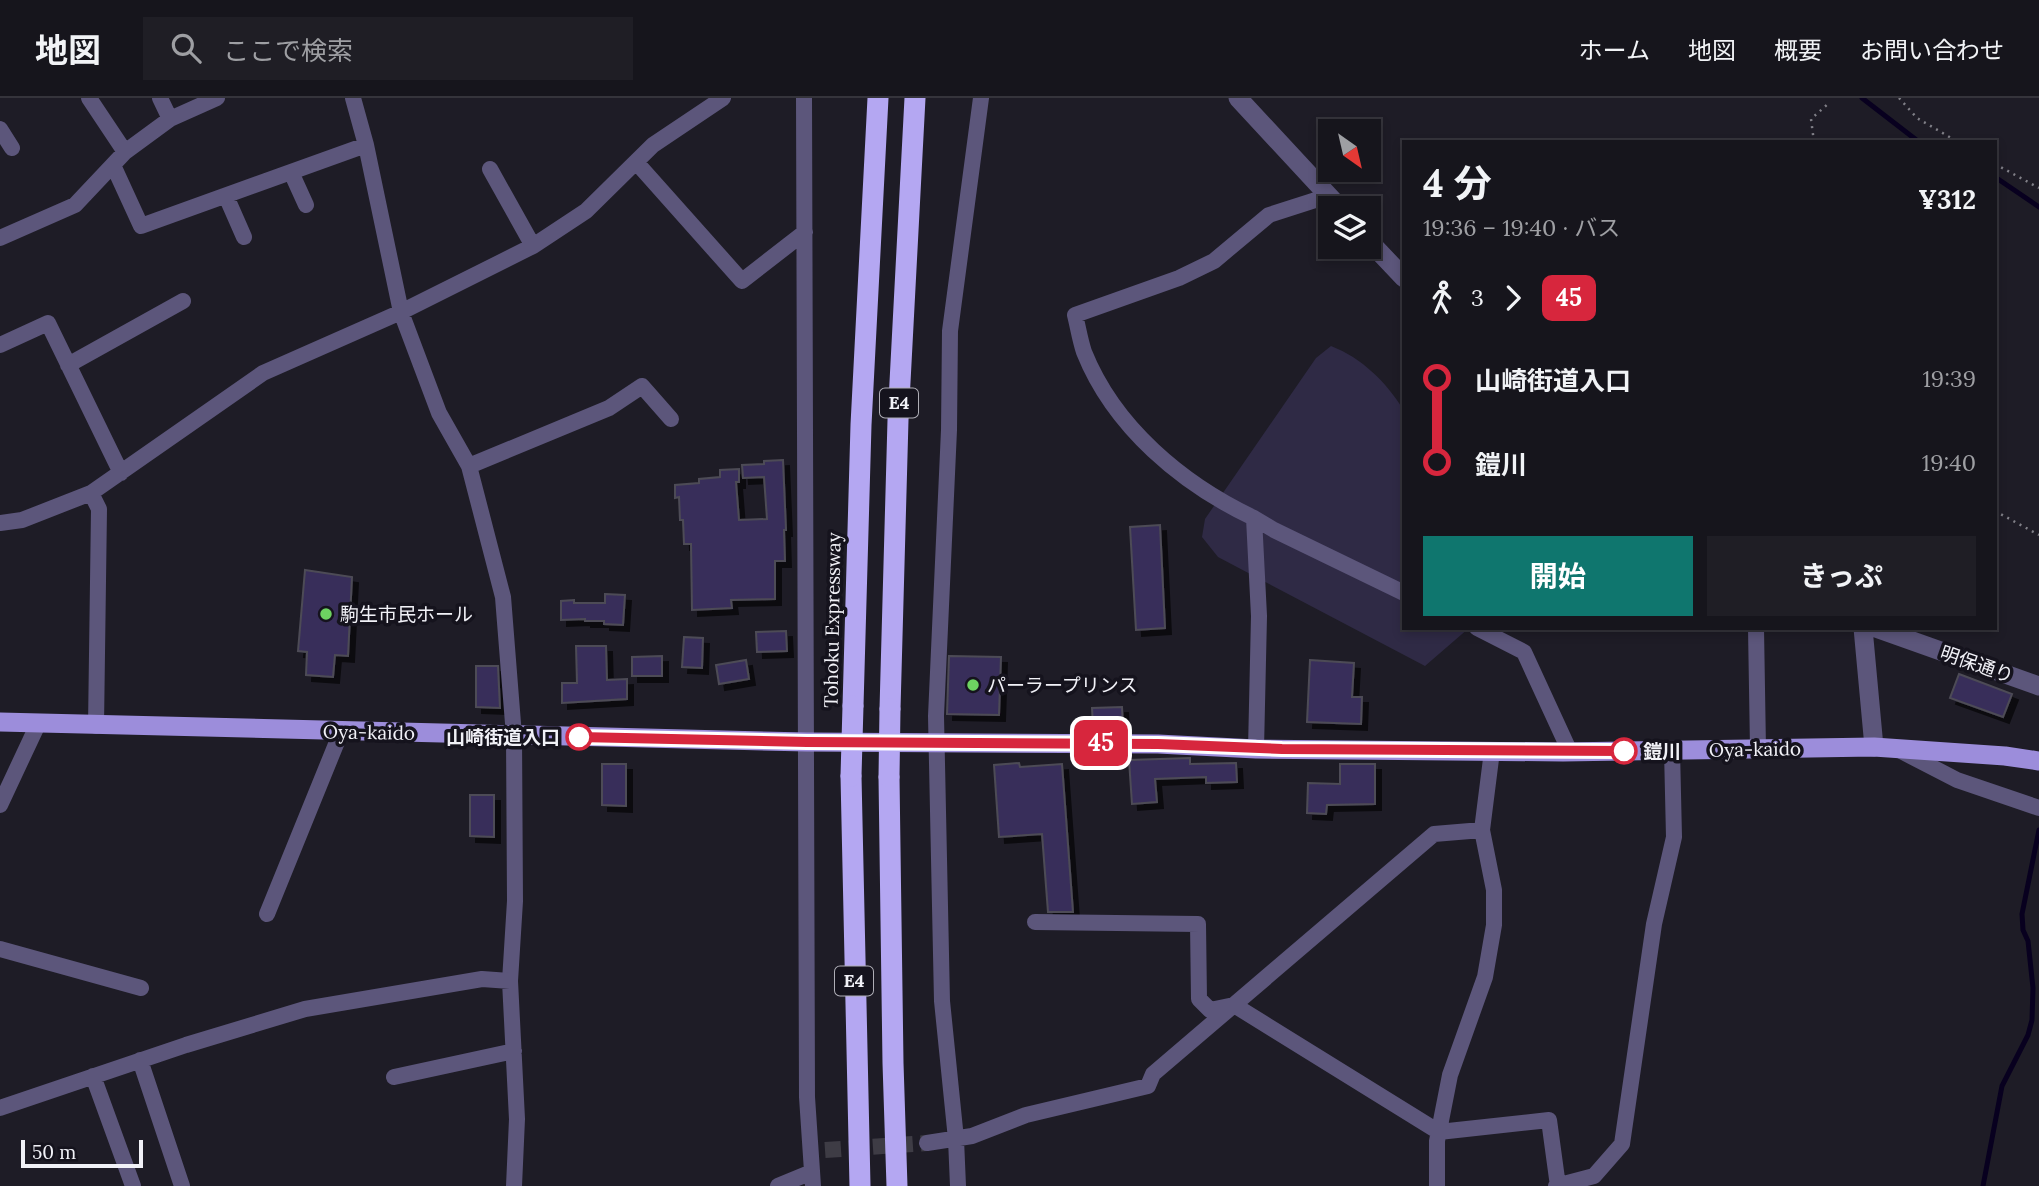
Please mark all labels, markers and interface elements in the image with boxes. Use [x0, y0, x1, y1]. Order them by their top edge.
search box [143, 17, 633, 80]
text: 地図 [35, 29, 101, 71]
icon: search [167, 29, 205, 67]
text: ここで検索 [223, 34, 353, 67]
text: ホーム [1579, 35, 1650, 66]
text: 地図 [1688, 35, 1736, 66]
text: 概要 [1774, 35, 1822, 66]
text: お問い合わせ [1860, 35, 2004, 66]
north arrow [1318, 119, 1381, 182]
map controls [1318, 119, 1381, 259]
text: 4 分 [1423, 159, 1492, 207]
text: ¥312 [1918, 183, 1976, 216]
button: layers [1318, 196, 1381, 259]
text: 19:36 – 19:40 · バス [1423, 213, 1620, 242]
icon: walk [1423, 279, 1461, 317]
icon: forward [1494, 279, 1532, 317]
text: 45 [1556, 282, 1582, 313]
text: 3 [1471, 283, 1484, 312]
text: 山崎街道入口 [1475, 364, 1631, 397]
text: 19:39 [1922, 364, 1976, 393]
road number: E4 [880, 388, 918, 418]
text: 鎧川 [1475, 448, 1527, 481]
text: 19:40 [1922, 448, 1976, 477]
street label: Tohoku Expressway [818, 532, 846, 708]
button: 開始 [1423, 536, 1693, 616]
button: きっぷ [1707, 536, 1976, 616]
place label: 駒生市民ホール [340, 602, 473, 626]
marker: 駒生市民ホール [318, 606, 334, 622]
street label: 明保通り [1937, 640, 2017, 688]
place label: パーラープリンス [987, 673, 1137, 697]
marker: パーラープリンス [965, 677, 981, 693]
street label: Oya-kaido [323, 719, 415, 745]
line badge: 45 [1070, 720, 1132, 766]
marker: 山崎街道入口 [566, 724, 592, 750]
place label: 山崎街道入口 [446, 725, 560, 749]
text: 45 [1088, 727, 1114, 758]
street label: Oya-kaido [1709, 736, 1801, 762]
marker: 鎧川 [1611, 738, 1637, 764]
place label: 鎧川 [1643, 739, 1681, 763]
road number: E4 [835, 966, 873, 996]
scale bar [21, 1137, 144, 1169]
text: 50 m [32, 1140, 76, 1164]

